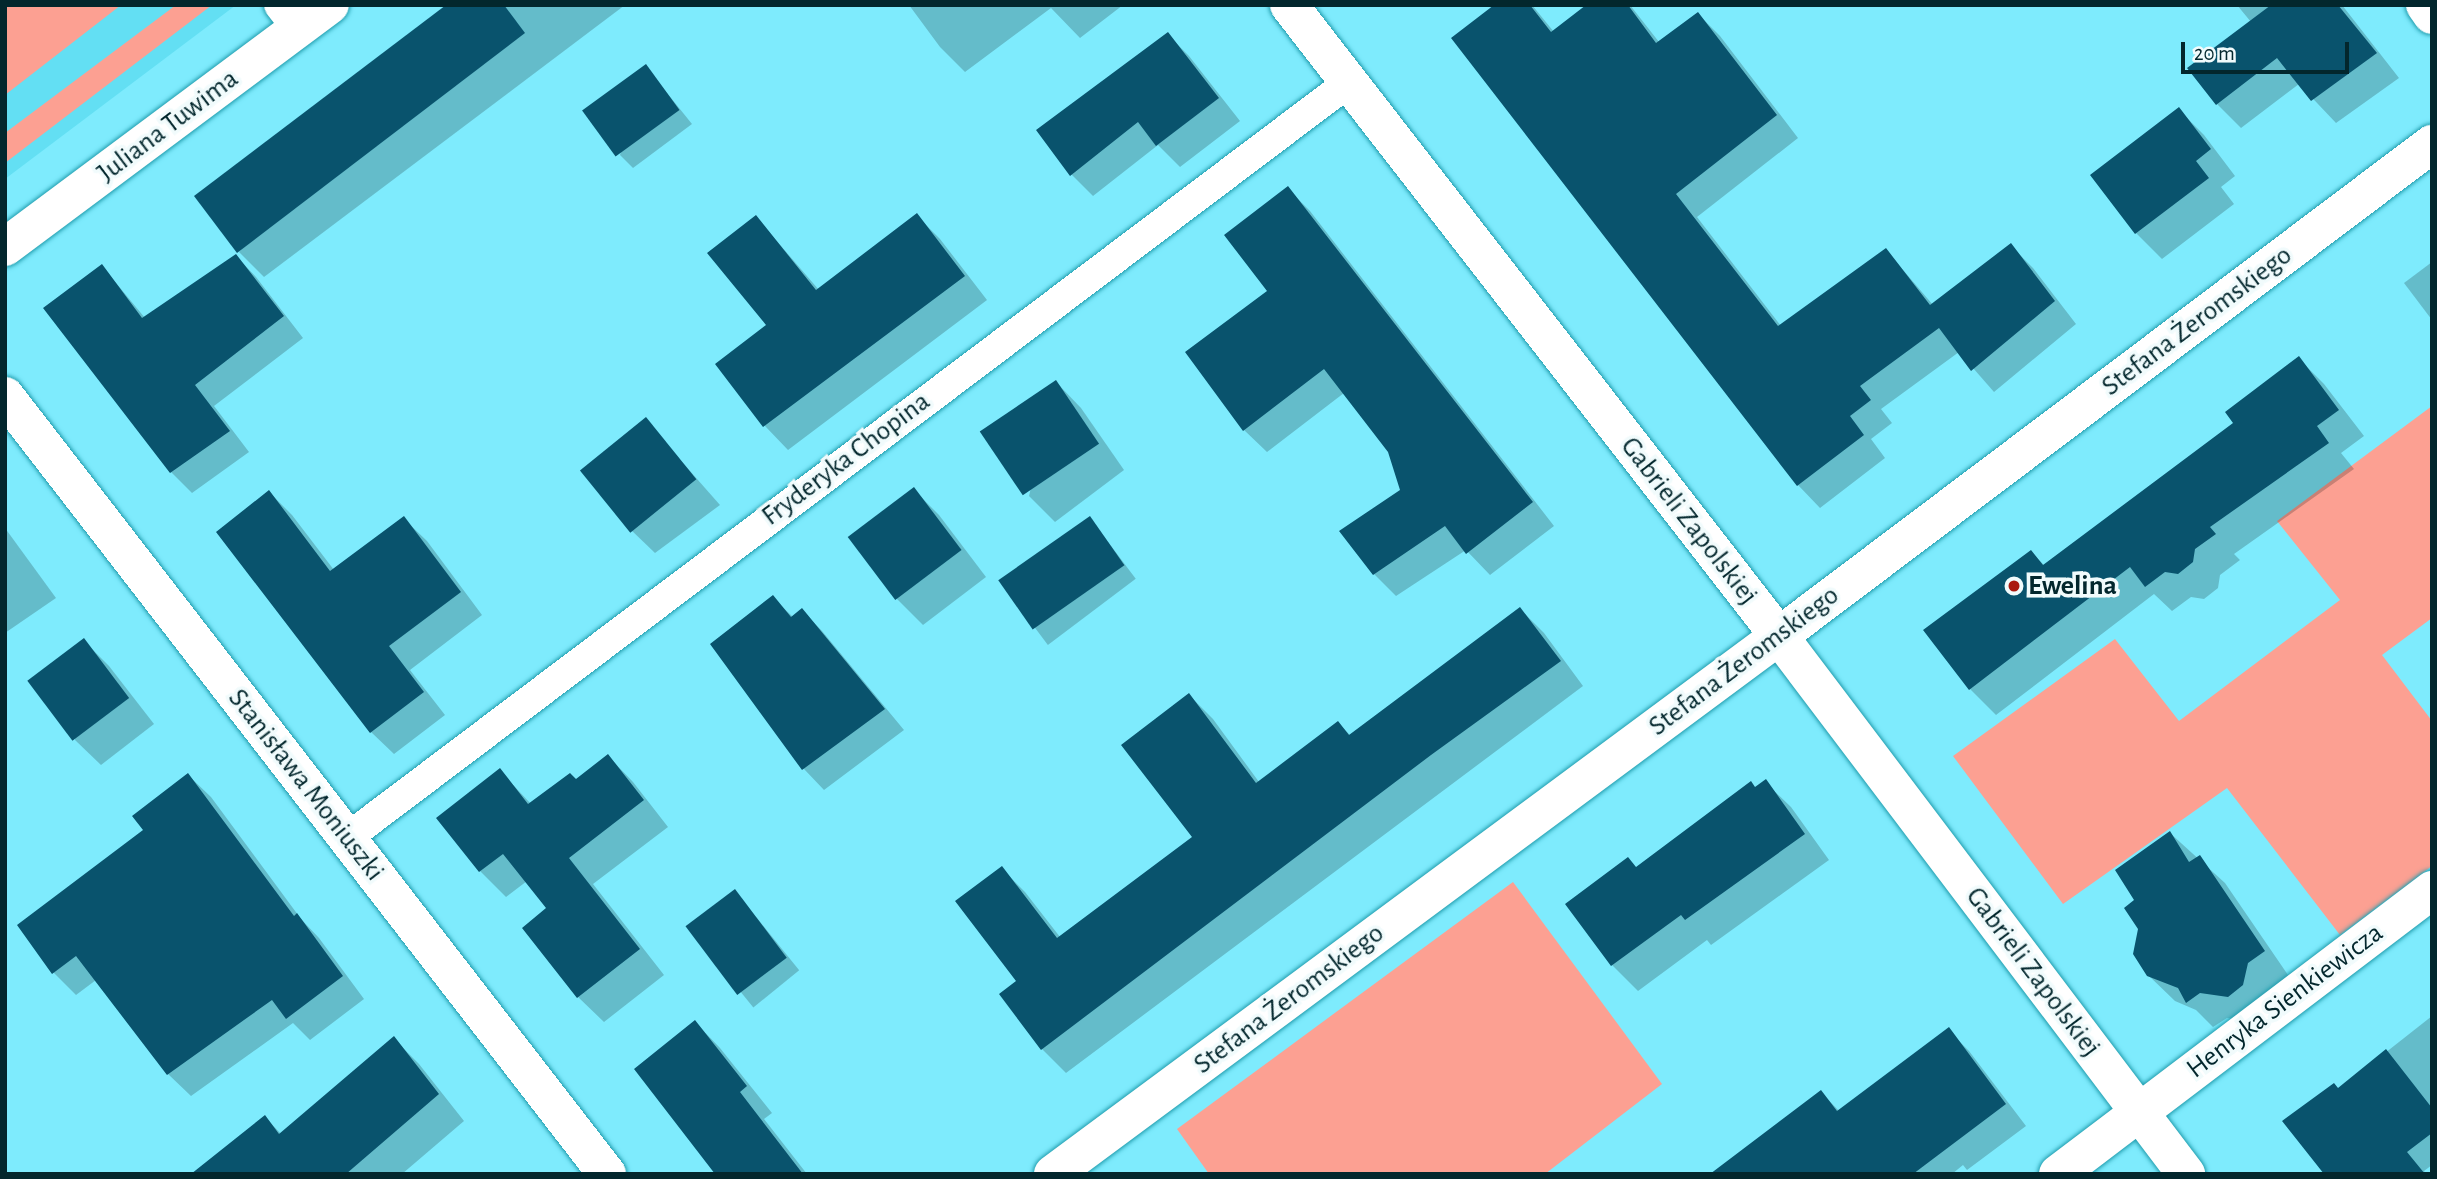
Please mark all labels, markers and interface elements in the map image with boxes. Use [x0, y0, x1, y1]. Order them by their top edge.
scale bar [2185, 28, 2353, 72]
text: 20 m [2194, 43, 2235, 64]
street label: Juliana Tuwima [91, 62, 245, 190]
street label: Stefana Żeromskiego [2095, 239, 2299, 403]
street label: Fryderyka Chopina [755, 385, 937, 533]
street label: Gabrieli Zapolskiej [1613, 430, 1765, 612]
place label: Ewelina [2028, 569, 2117, 603]
marker: Ewelina [2006, 578, 2022, 594]
street label: Stefana Żeromskiego [1642, 579, 1846, 743]
street label: Stanisława Moniuszki [221, 682, 391, 888]
street label: Gabrieli Zapolskiej [1958, 881, 2108, 1063]
street label: Henryka Sienkiewicza [2180, 916, 2390, 1086]
street label: Stefana Żeromskiego [1187, 917, 1391, 1081]

